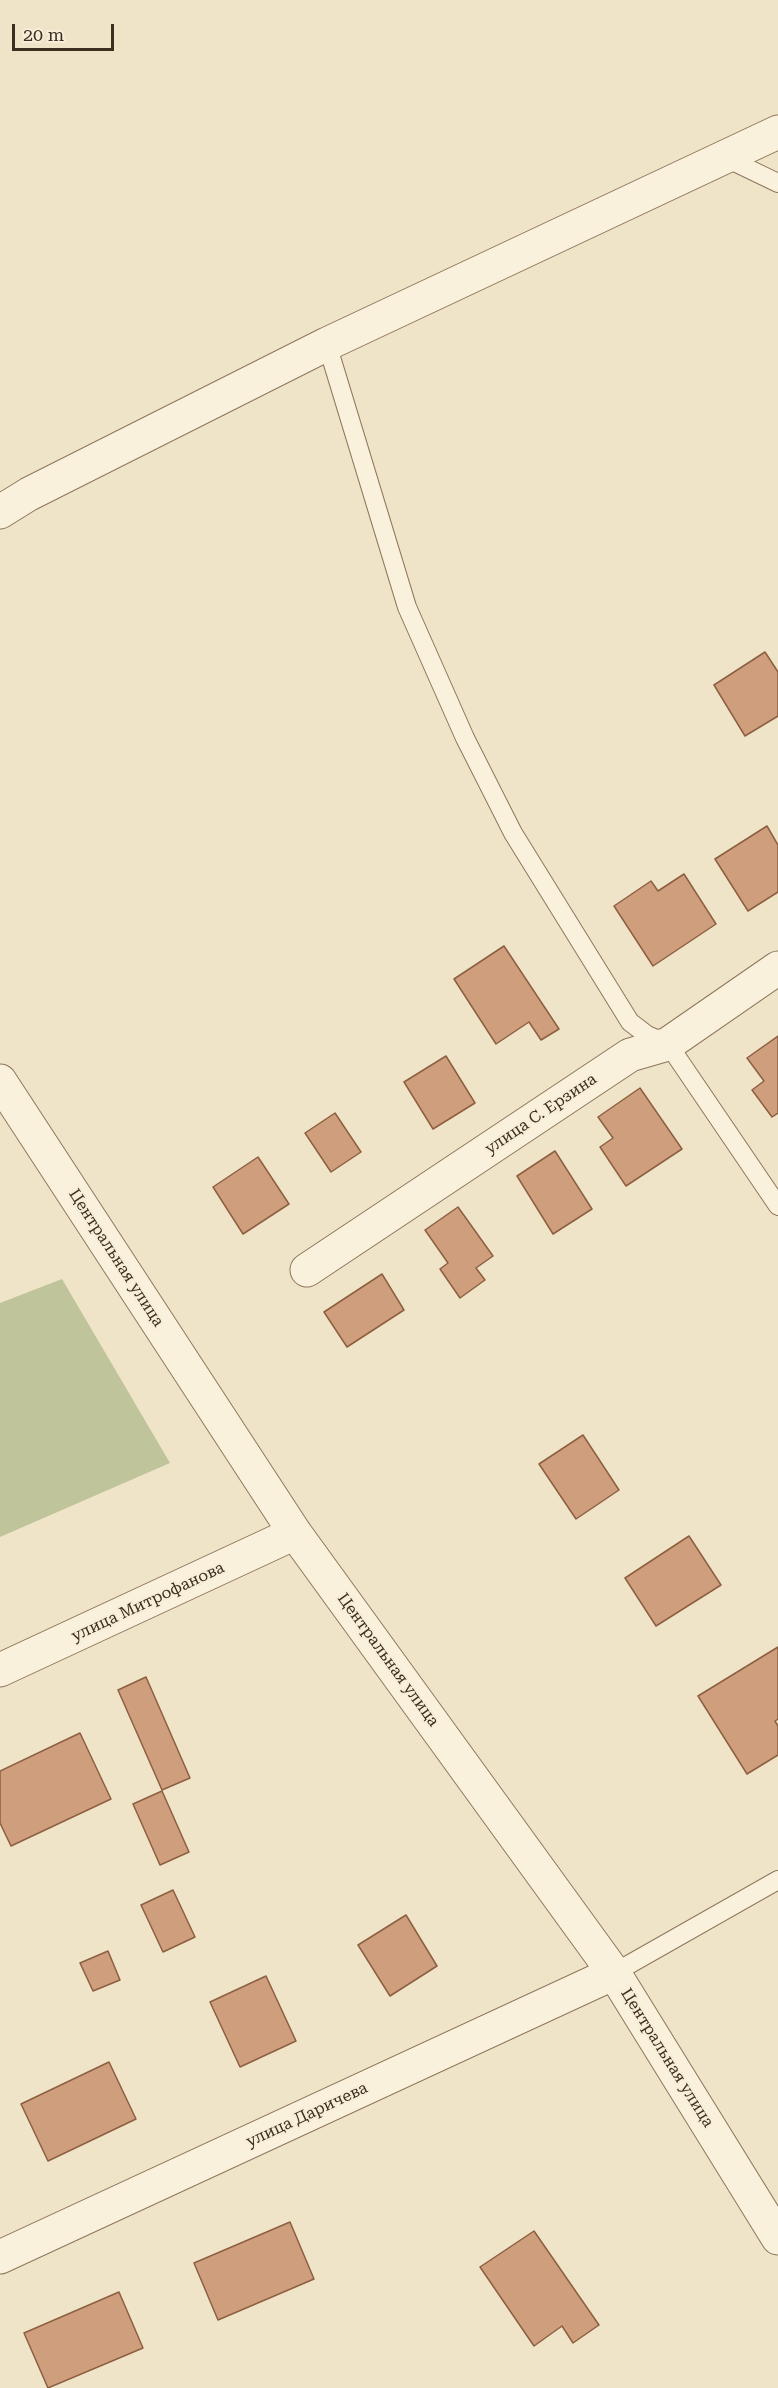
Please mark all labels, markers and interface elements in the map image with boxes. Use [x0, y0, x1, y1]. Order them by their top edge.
scale bar [15, 12, 117, 50]
text: 20 m [23, 24, 64, 45]
street label: улица С. Ерзина [481, 1070, 601, 1158]
street label: Центральная улица [64, 1186, 168, 1330]
street label: улица Митрофанова [68, 1558, 228, 1646]
street label: Центральная улица [333, 1590, 443, 1730]
street label: Центральная улица [616, 1985, 718, 2131]
street label: улица Даричева [243, 2078, 371, 2152]

